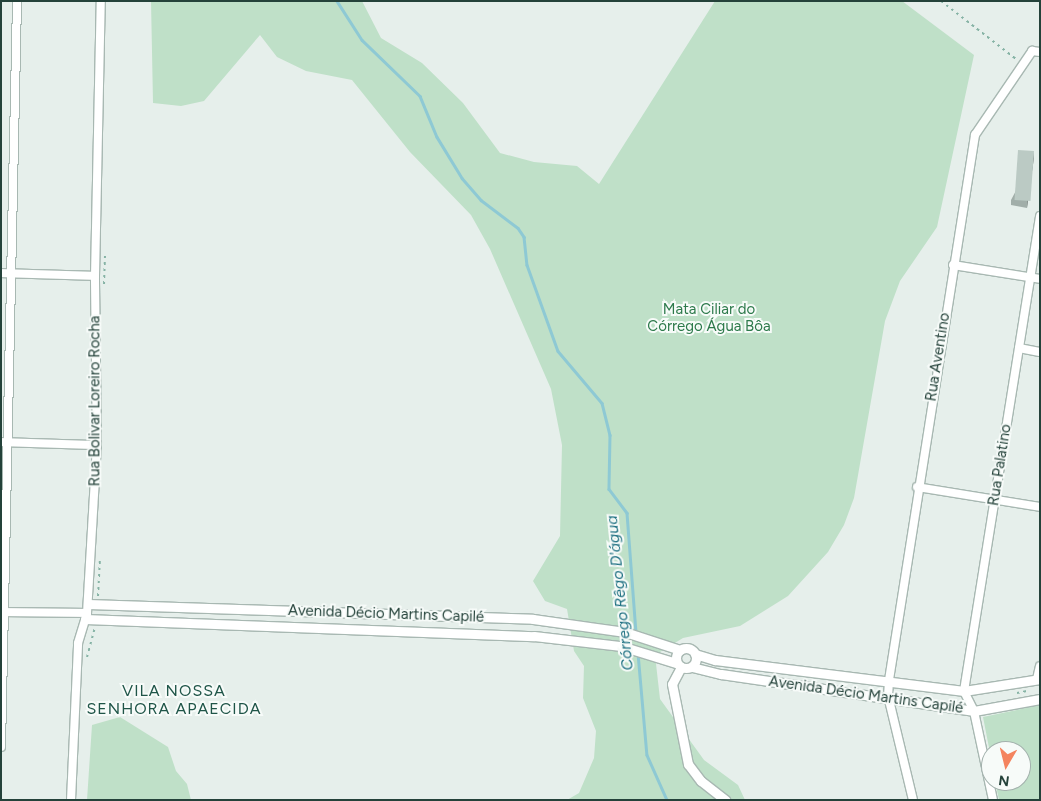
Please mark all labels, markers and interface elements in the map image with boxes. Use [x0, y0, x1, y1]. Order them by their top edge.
park label: Mata Ciliar do Córrego Água Bôa [647, 300, 771, 335]
street label: Rua Aventino [922, 311, 954, 403]
street label: Rua Bolivar Loreiro Rocha [86, 316, 104, 486]
street label: Rua Palatino [985, 423, 1015, 507]
water label: Córrego Rêgo D'água [602, 515, 638, 671]
street label: Avenida Décio Martins Capilé [288, 602, 484, 626]
street label: Avenida Décio Martins Capilé [768, 672, 964, 718]
district label: VILA NOSSA SENHORA APAECIDA [84, 681, 264, 719]
north arrow [981, 741, 1031, 791]
text: N [997, 771, 1011, 790]

